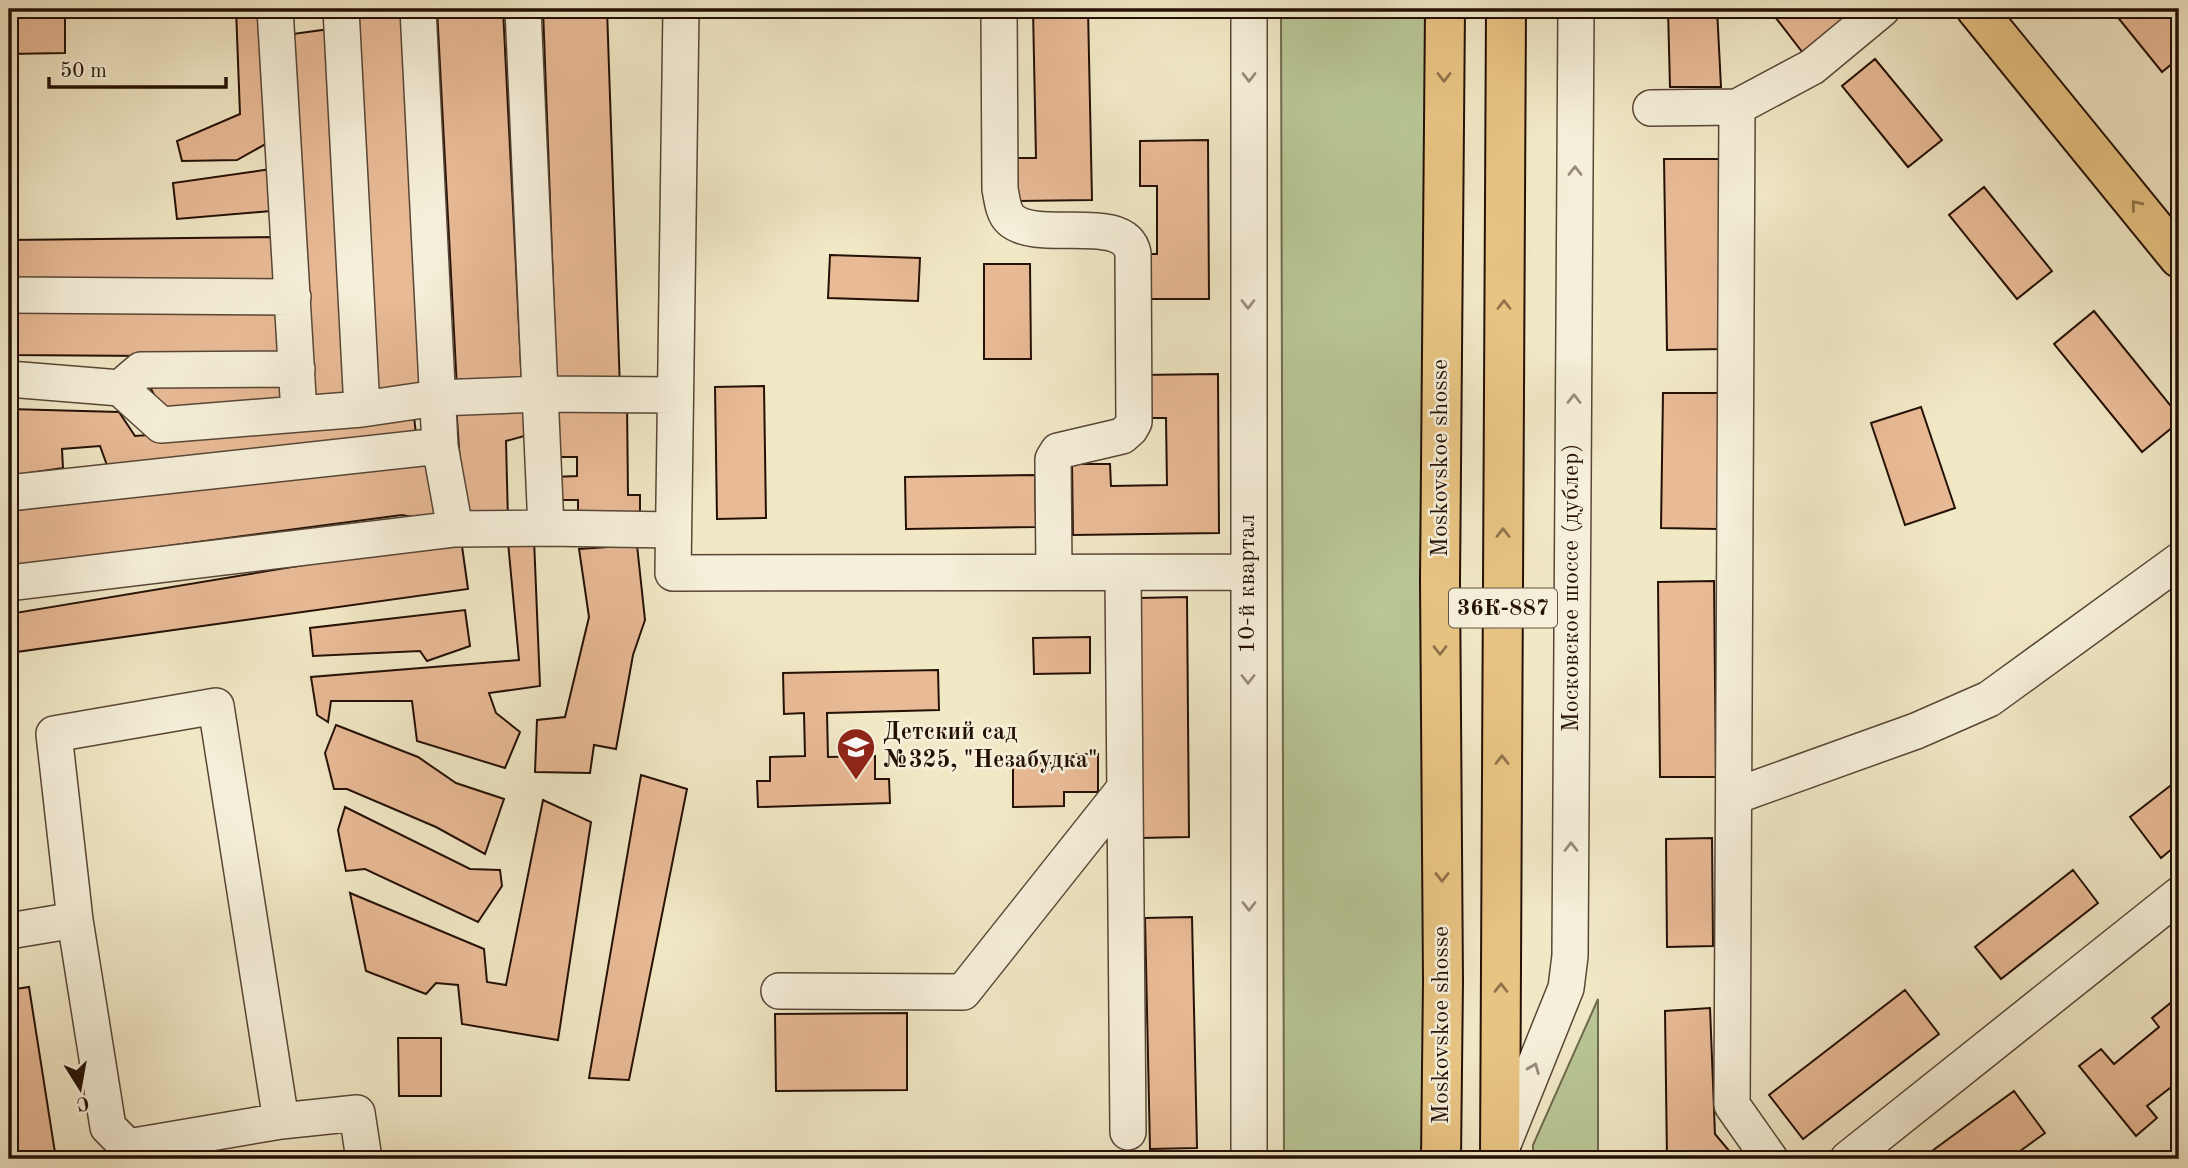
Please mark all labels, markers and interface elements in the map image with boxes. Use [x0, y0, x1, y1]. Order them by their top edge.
scale bar [49, 46, 226, 90]
text: 50 m [60, 61, 107, 82]
one-way arrow [1241, 72, 1257, 83]
one-way arrow [1436, 72, 1452, 83]
one-way arrow [1567, 165, 1583, 176]
one-way arrow [2132, 201, 2145, 213]
one-way arrow [1496, 299, 1512, 310]
one-way arrow [1240, 300, 1256, 310]
street label: Moskovskoe shosse [1429, 359, 1453, 557]
one-way arrow [1566, 393, 1581, 404]
street label: Московское шоссе (дублер) [1560, 444, 1584, 732]
street label: 10-й квартал [1236, 514, 1260, 654]
one-way arrow [1495, 527, 1511, 537]
road number: 36К-887 [1449, 588, 1557, 628]
one-way arrow [1432, 645, 1448, 656]
one-way arrow [1240, 674, 1256, 685]
place label: Детский сад №325, "Незабудка" [883, 721, 1097, 773]
school or university icon: Детский сад №325, "Незабудка" [835, 726, 877, 781]
one-way arrow [1494, 754, 1510, 765]
one-way arrow [1563, 841, 1579, 851]
one-way arrow [1434, 873, 1450, 883]
one-way arrow [1241, 902, 1257, 912]
street label: Moskovskoe shosse [1430, 926, 1454, 1124]
one-way arrow [1493, 982, 1509, 992]
north arrow [46, 1052, 116, 1122]
one-way arrow [1526, 1062, 1540, 1074]
text: С [75, 1092, 91, 1113]

